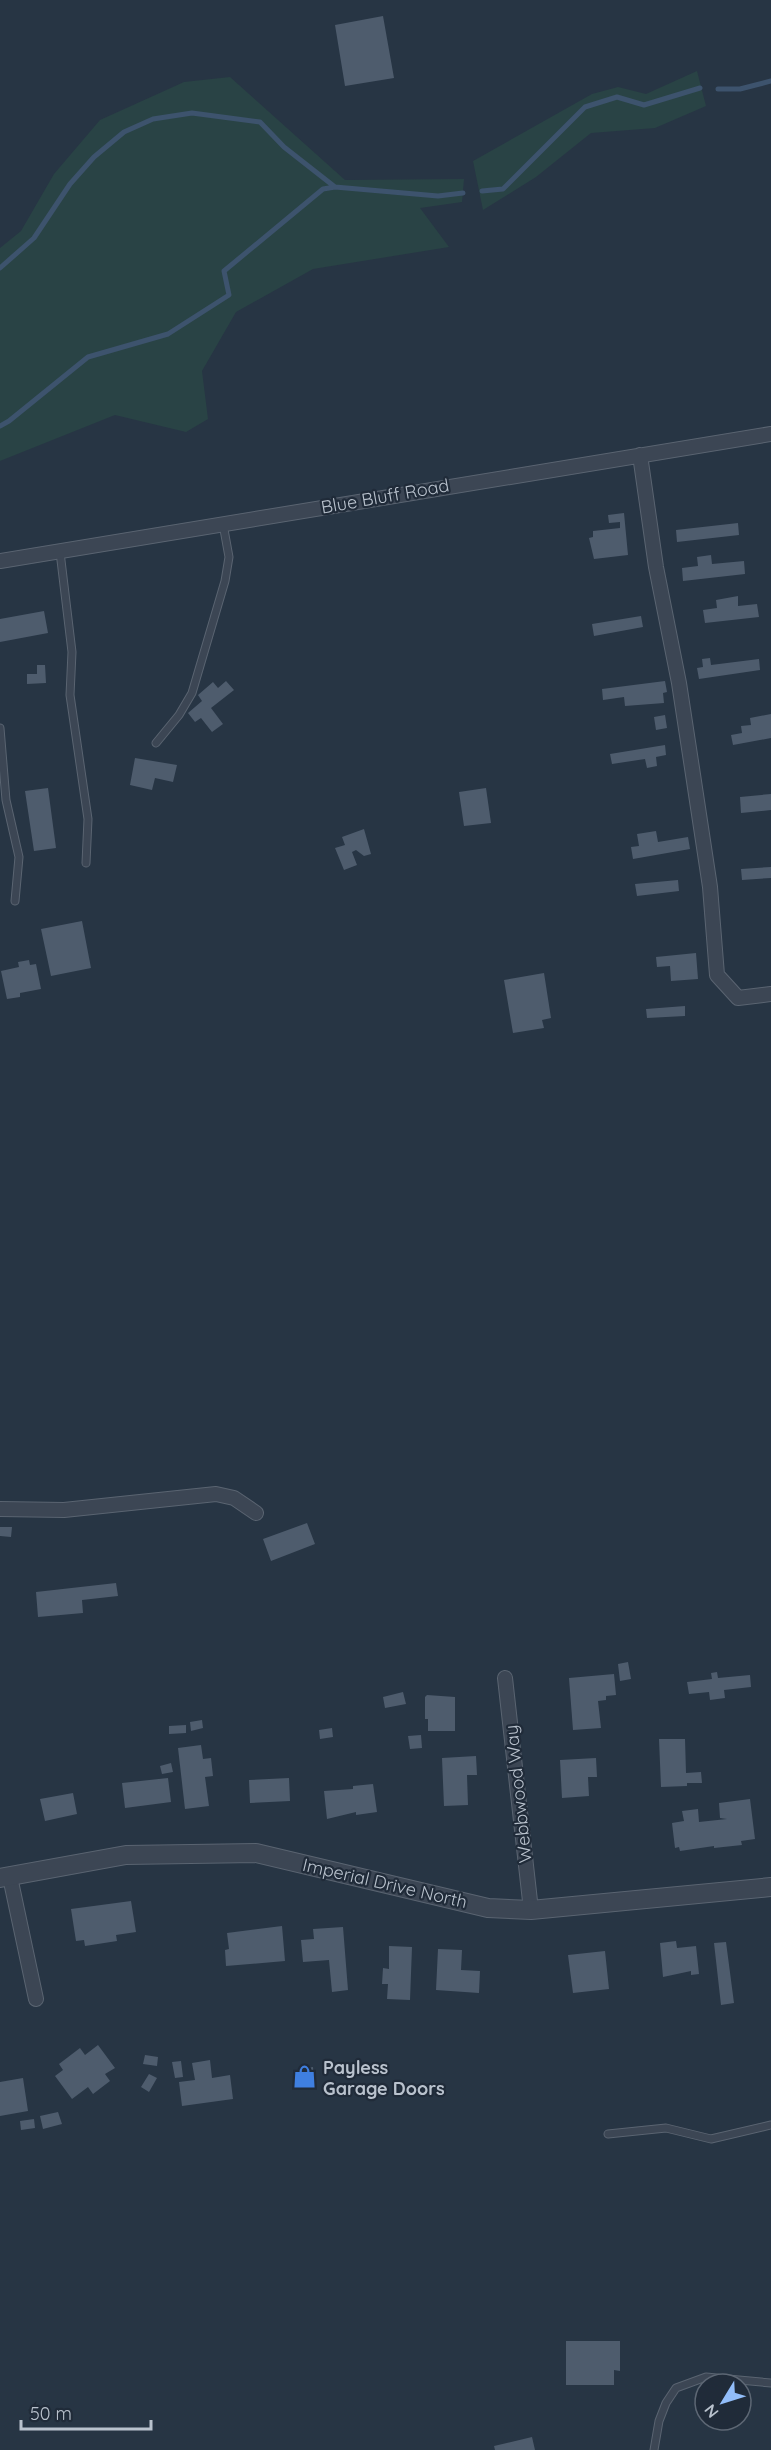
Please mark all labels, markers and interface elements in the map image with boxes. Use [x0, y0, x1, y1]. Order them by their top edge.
street label: Blue Bluff Road [319, 473, 451, 519]
street label: Webbwood Way [499, 1724, 537, 1864]
street label: Imperial Drive North [300, 1853, 470, 1913]
place label: Payless Garage Doors [323, 2056, 445, 2100]
shop icon: Payless Garage Doors [292, 2064, 318, 2090]
north arrow [693, 2372, 753, 2432]
scale bar [21, 2393, 152, 2431]
text: N [700, 2400, 723, 2422]
text: 50 m [30, 2402, 72, 2425]

